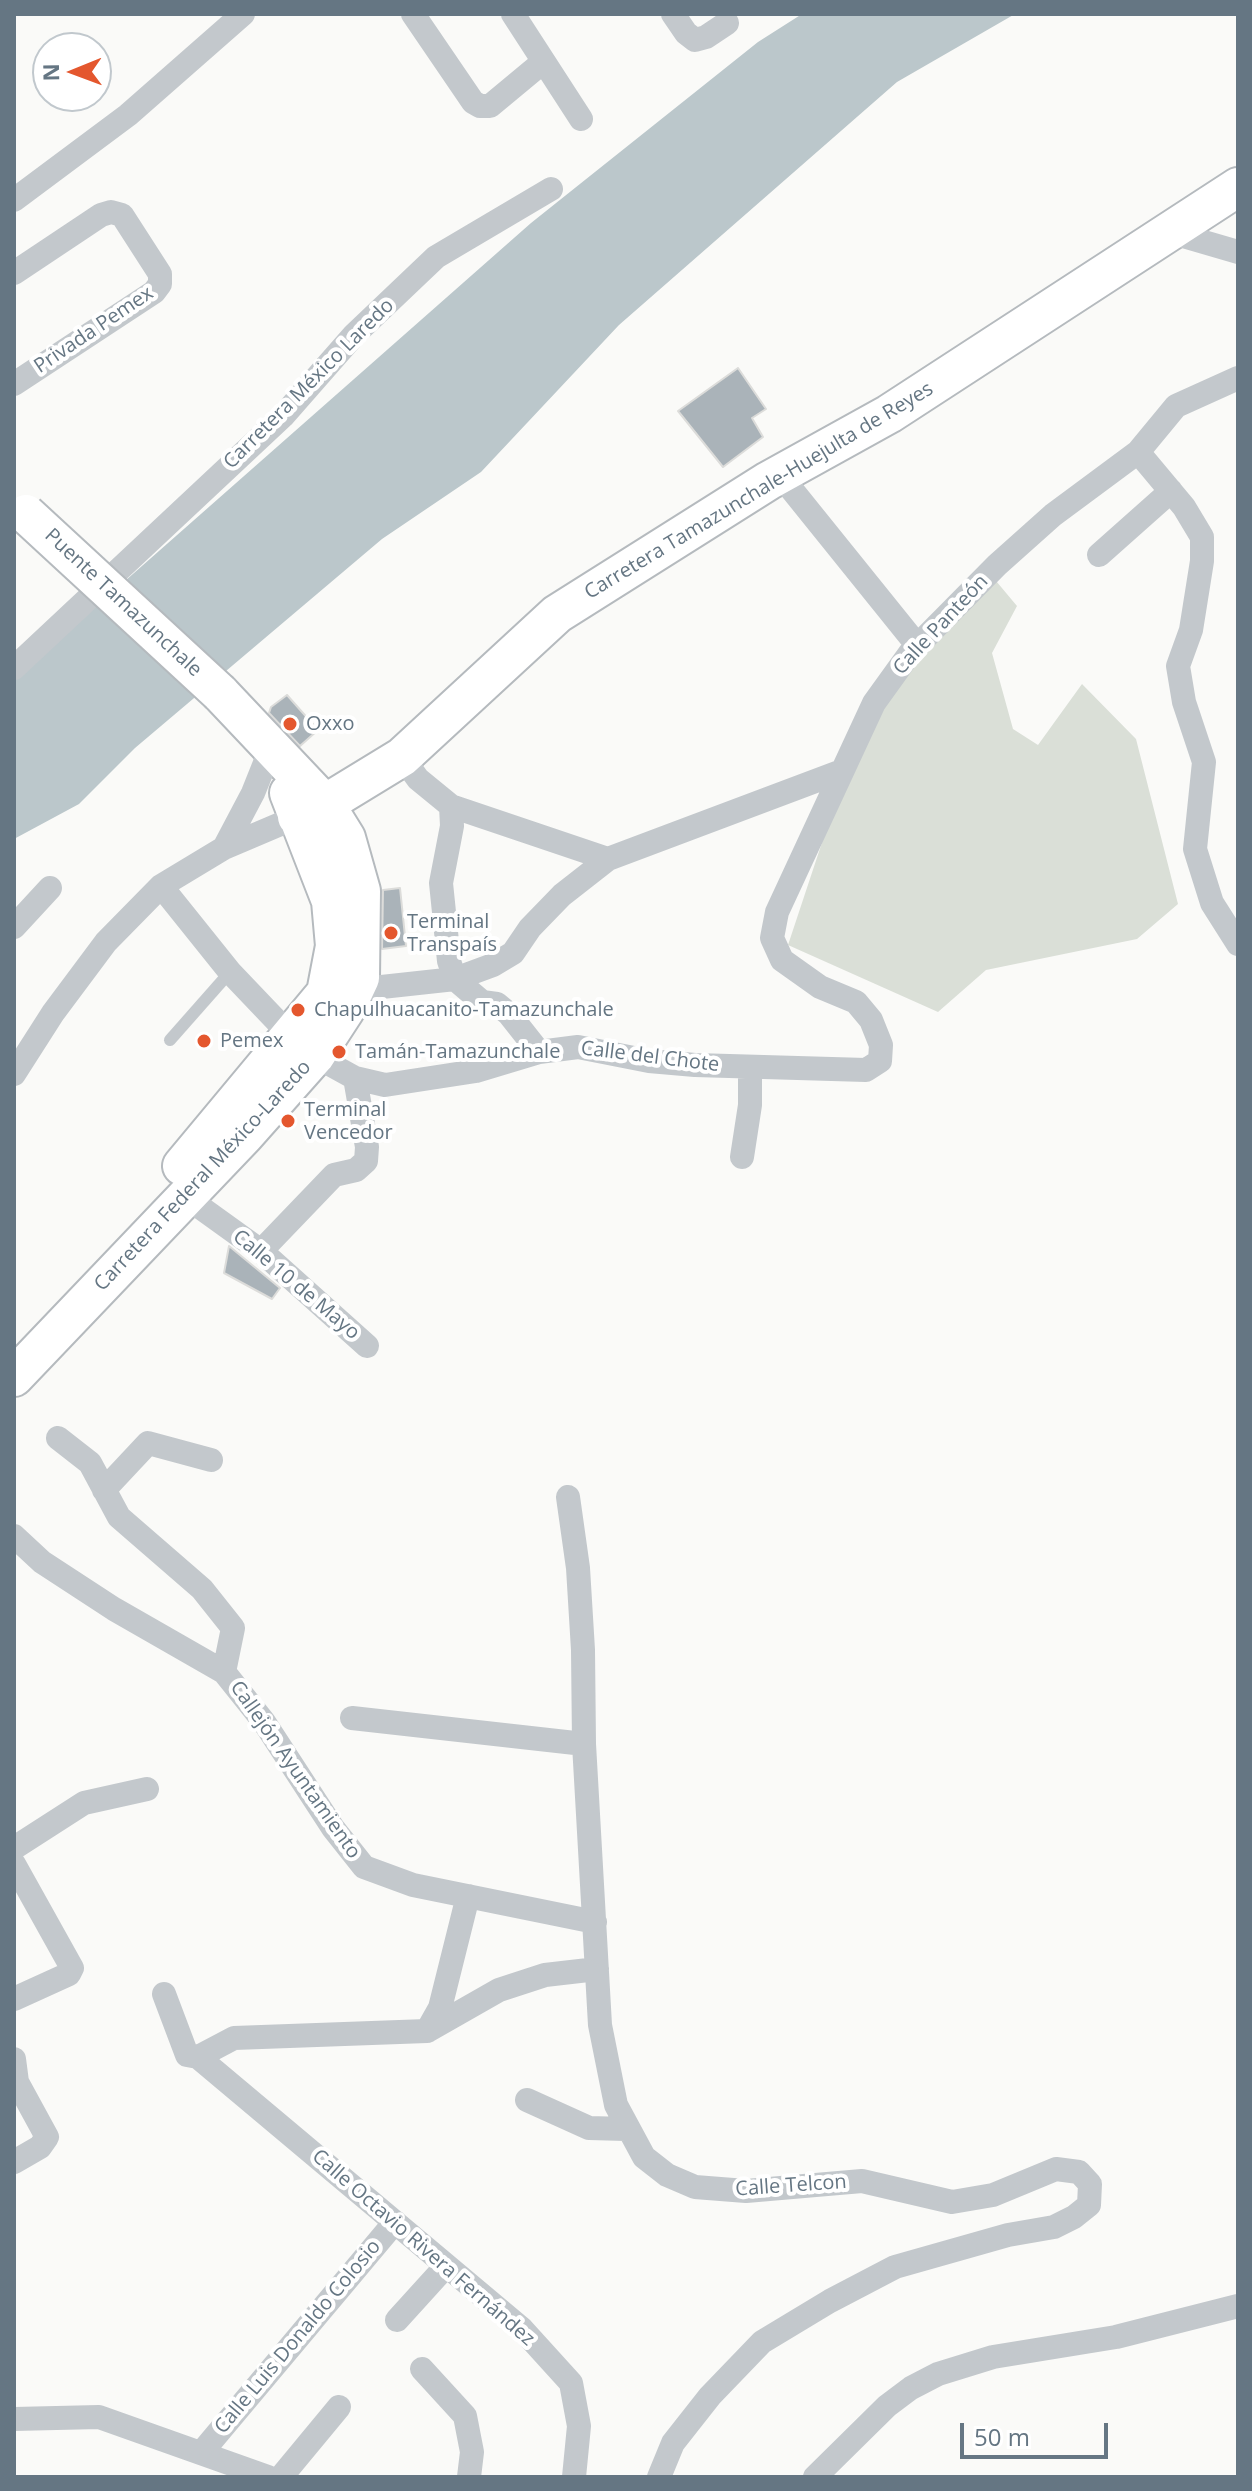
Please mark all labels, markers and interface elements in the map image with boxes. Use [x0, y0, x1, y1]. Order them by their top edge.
north arrow [32, 32, 112, 112]
text: N [35, 63, 65, 82]
street label: Privada Pemex [30, 281, 158, 379]
street label: Carretera México Laredo [219, 294, 399, 474]
street label: Carretera Tamazunchale-Huejulta de Reyes [580, 377, 938, 605]
street label: Puente Tamazunchale [39, 524, 207, 682]
street label: Calle Panteón [888, 570, 994, 680]
place label: Oxxo [306, 712, 355, 736]
marker: Oxxo [281, 715, 299, 733]
place label: Terminal Transpaís [407, 910, 497, 957]
marker: Terminal Transpaís [382, 924, 400, 942]
place label: Chapulhuacanito-Tamazunchale [314, 998, 614, 1022]
marker: Chapulhuacanito-Tamazunchale [289, 1001, 307, 1019]
place label: Pemex [220, 1029, 283, 1053]
marker: Pemex [195, 1032, 213, 1050]
street label: Calle del Chote [579, 1037, 721, 1077]
place label: Tamán-Tamazunchale [355, 1040, 560, 1064]
marker: Tamán-Tamazunchale [330, 1043, 348, 1061]
street label: Carretera Federal México-Laredo [90, 1056, 316, 1296]
place label: Terminal Vencedor [304, 1098, 393, 1145]
marker: Terminal Vencedor [279, 1112, 297, 1130]
street label: Calle 10 de Mayo [228, 1225, 364, 1345]
street label: Callejón Ayuntamiento [225, 1677, 365, 1863]
street label: Calle Octavio Rivera Fernández [307, 2145, 539, 2351]
street label: Calle Telcon [735, 2170, 847, 2202]
street label: Calle Luis Donaldo Colosio [210, 2235, 386, 2439]
scale bar [964, 2407, 1112, 2457]
text: 50 m [974, 2420, 1030, 2453]

